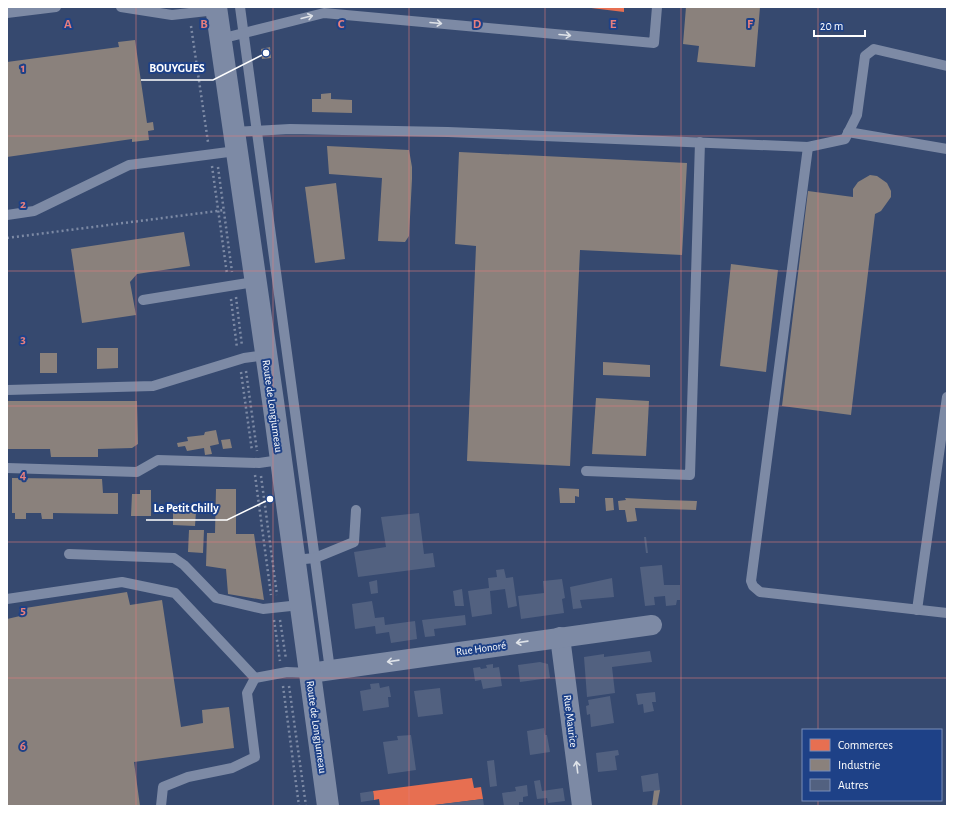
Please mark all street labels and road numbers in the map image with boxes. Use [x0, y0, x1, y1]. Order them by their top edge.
street label: Route de Longjumeau [261, 359, 285, 453]
street label: Rue Honoré [455, 640, 507, 657]
street label: Route de Longjumeau [305, 680, 329, 774]
street label: Rue Maurice [562, 694, 579, 748]

